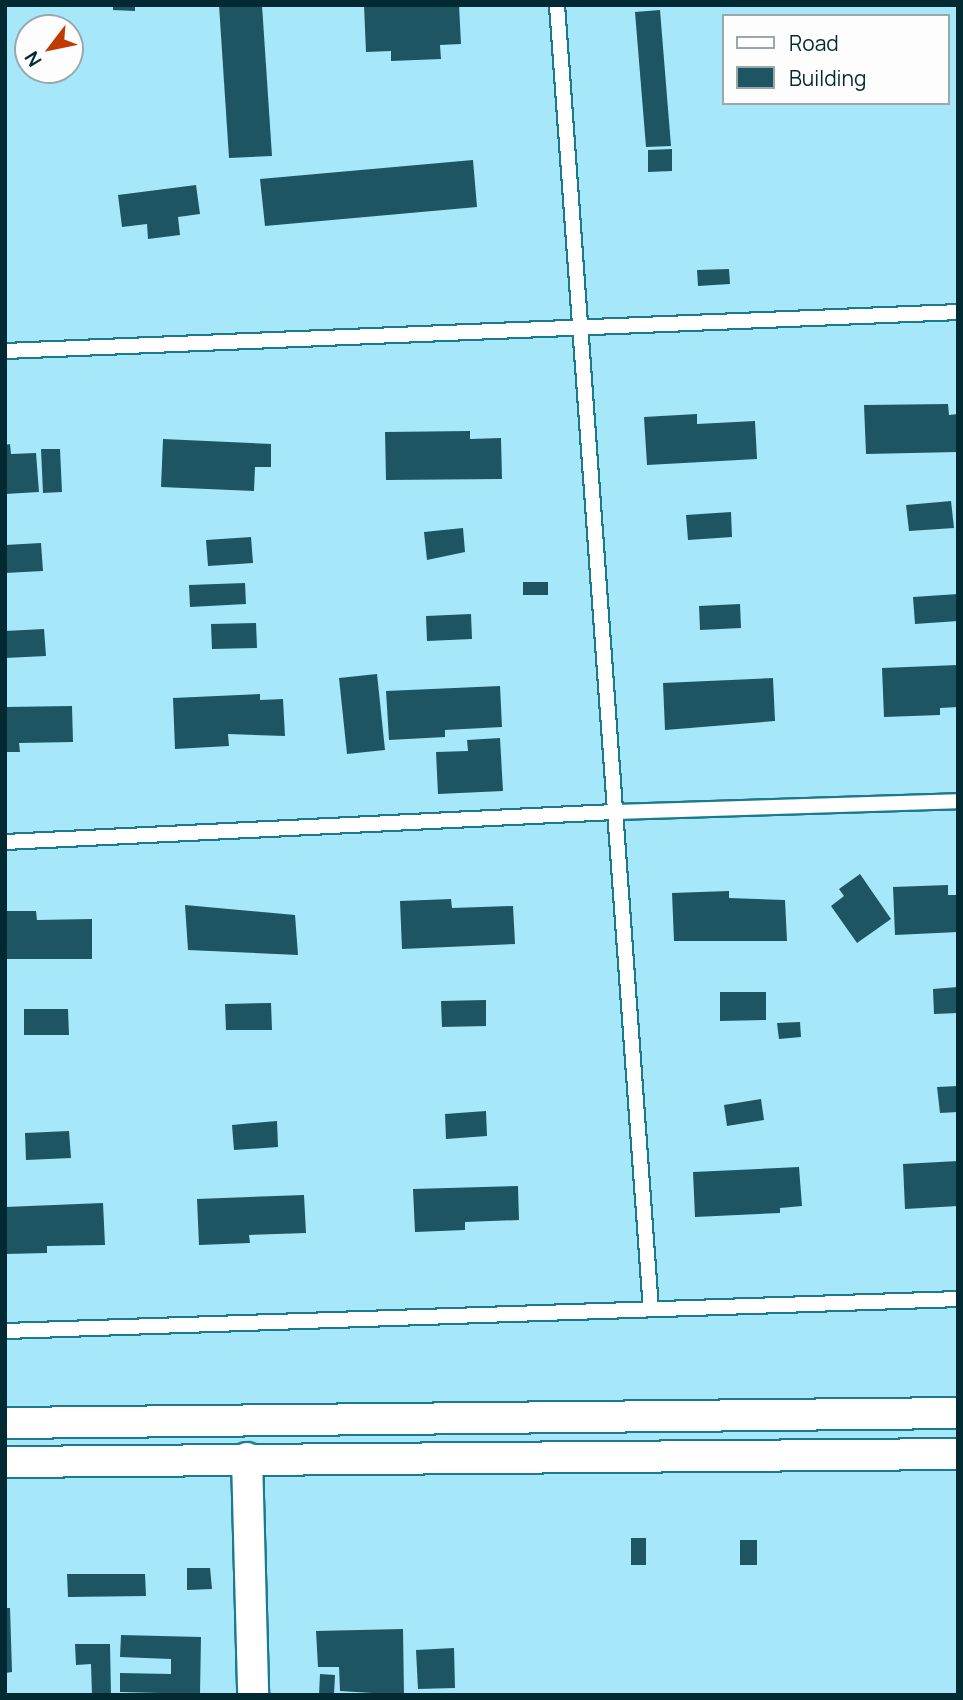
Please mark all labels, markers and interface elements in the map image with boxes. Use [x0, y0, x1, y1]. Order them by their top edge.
north arrow [14, 14, 84, 84]
legend [722, 14, 949, 105]
text: Road [789, 29, 839, 57]
text: N [18, 46, 48, 72]
text: Building [789, 64, 866, 92]

